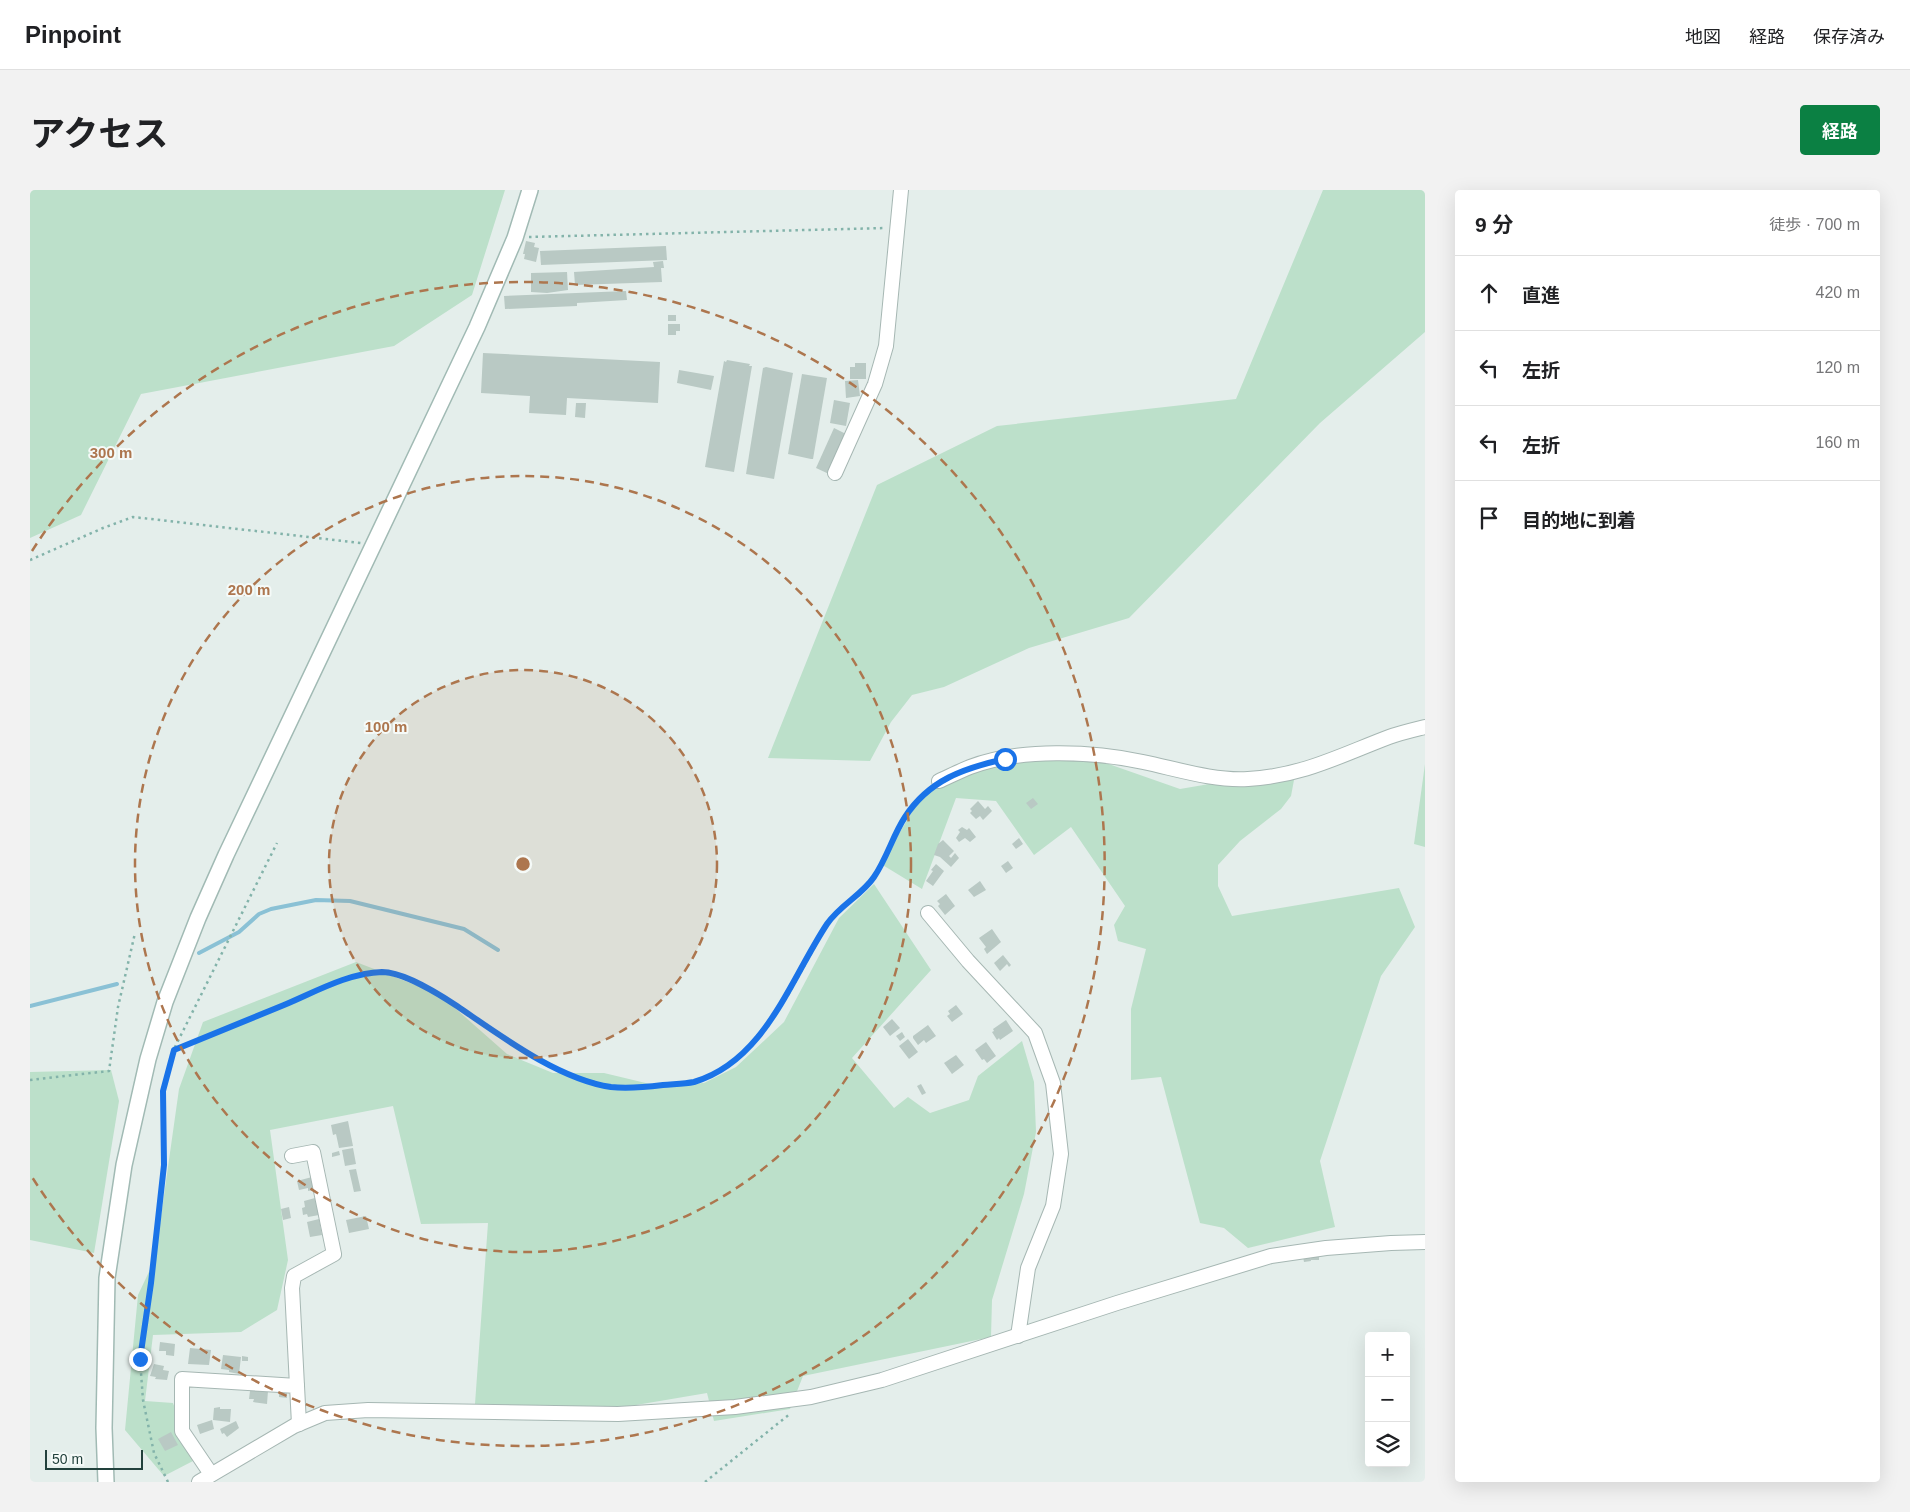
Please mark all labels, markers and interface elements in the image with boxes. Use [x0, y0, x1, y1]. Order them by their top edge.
text: Pinpoint [25, 21, 121, 48]
text: 地図 [1685, 27, 1721, 47]
text: 経路 [1749, 27, 1785, 47]
text: 保存済み [1813, 27, 1885, 47]
button: 経路 [1800, 105, 1880, 155]
text: アクセス [30, 114, 168, 153]
text: 9 分 [1475, 213, 1514, 236]
text: 徒歩 · 700 m [1769, 216, 1860, 233]
icon: ahead [1475, 279, 1503, 307]
text: 420 m [1816, 284, 1860, 301]
text: 直進 [1522, 285, 1560, 306]
icon: left [1475, 354, 1503, 382]
text: 120 m [1816, 359, 1860, 376]
text: 左折 [1522, 360, 1560, 381]
icon: left [1475, 429, 1503, 457]
text: 160 m [1816, 434, 1860, 451]
text: 左折 [1522, 435, 1560, 456]
text: 300 m [90, 444, 132, 461]
icon: arrive [1475, 504, 1503, 532]
text: 目的地に到着 [1522, 510, 1636, 531]
text: 200 m [228, 581, 270, 598]
text: 100 m [365, 718, 407, 735]
route start [994, 748, 1017, 771]
centre of rings [514, 855, 532, 873]
map controls [1365, 1332, 1410, 1467]
button: + [1365, 1332, 1410, 1377]
route end [129, 1348, 152, 1371]
button: − [1365, 1377, 1410, 1422]
button: layers [1365, 1422, 1410, 1467]
scale bar [45, 1447, 142, 1470]
text: 50 m [52, 1451, 83, 1467]

